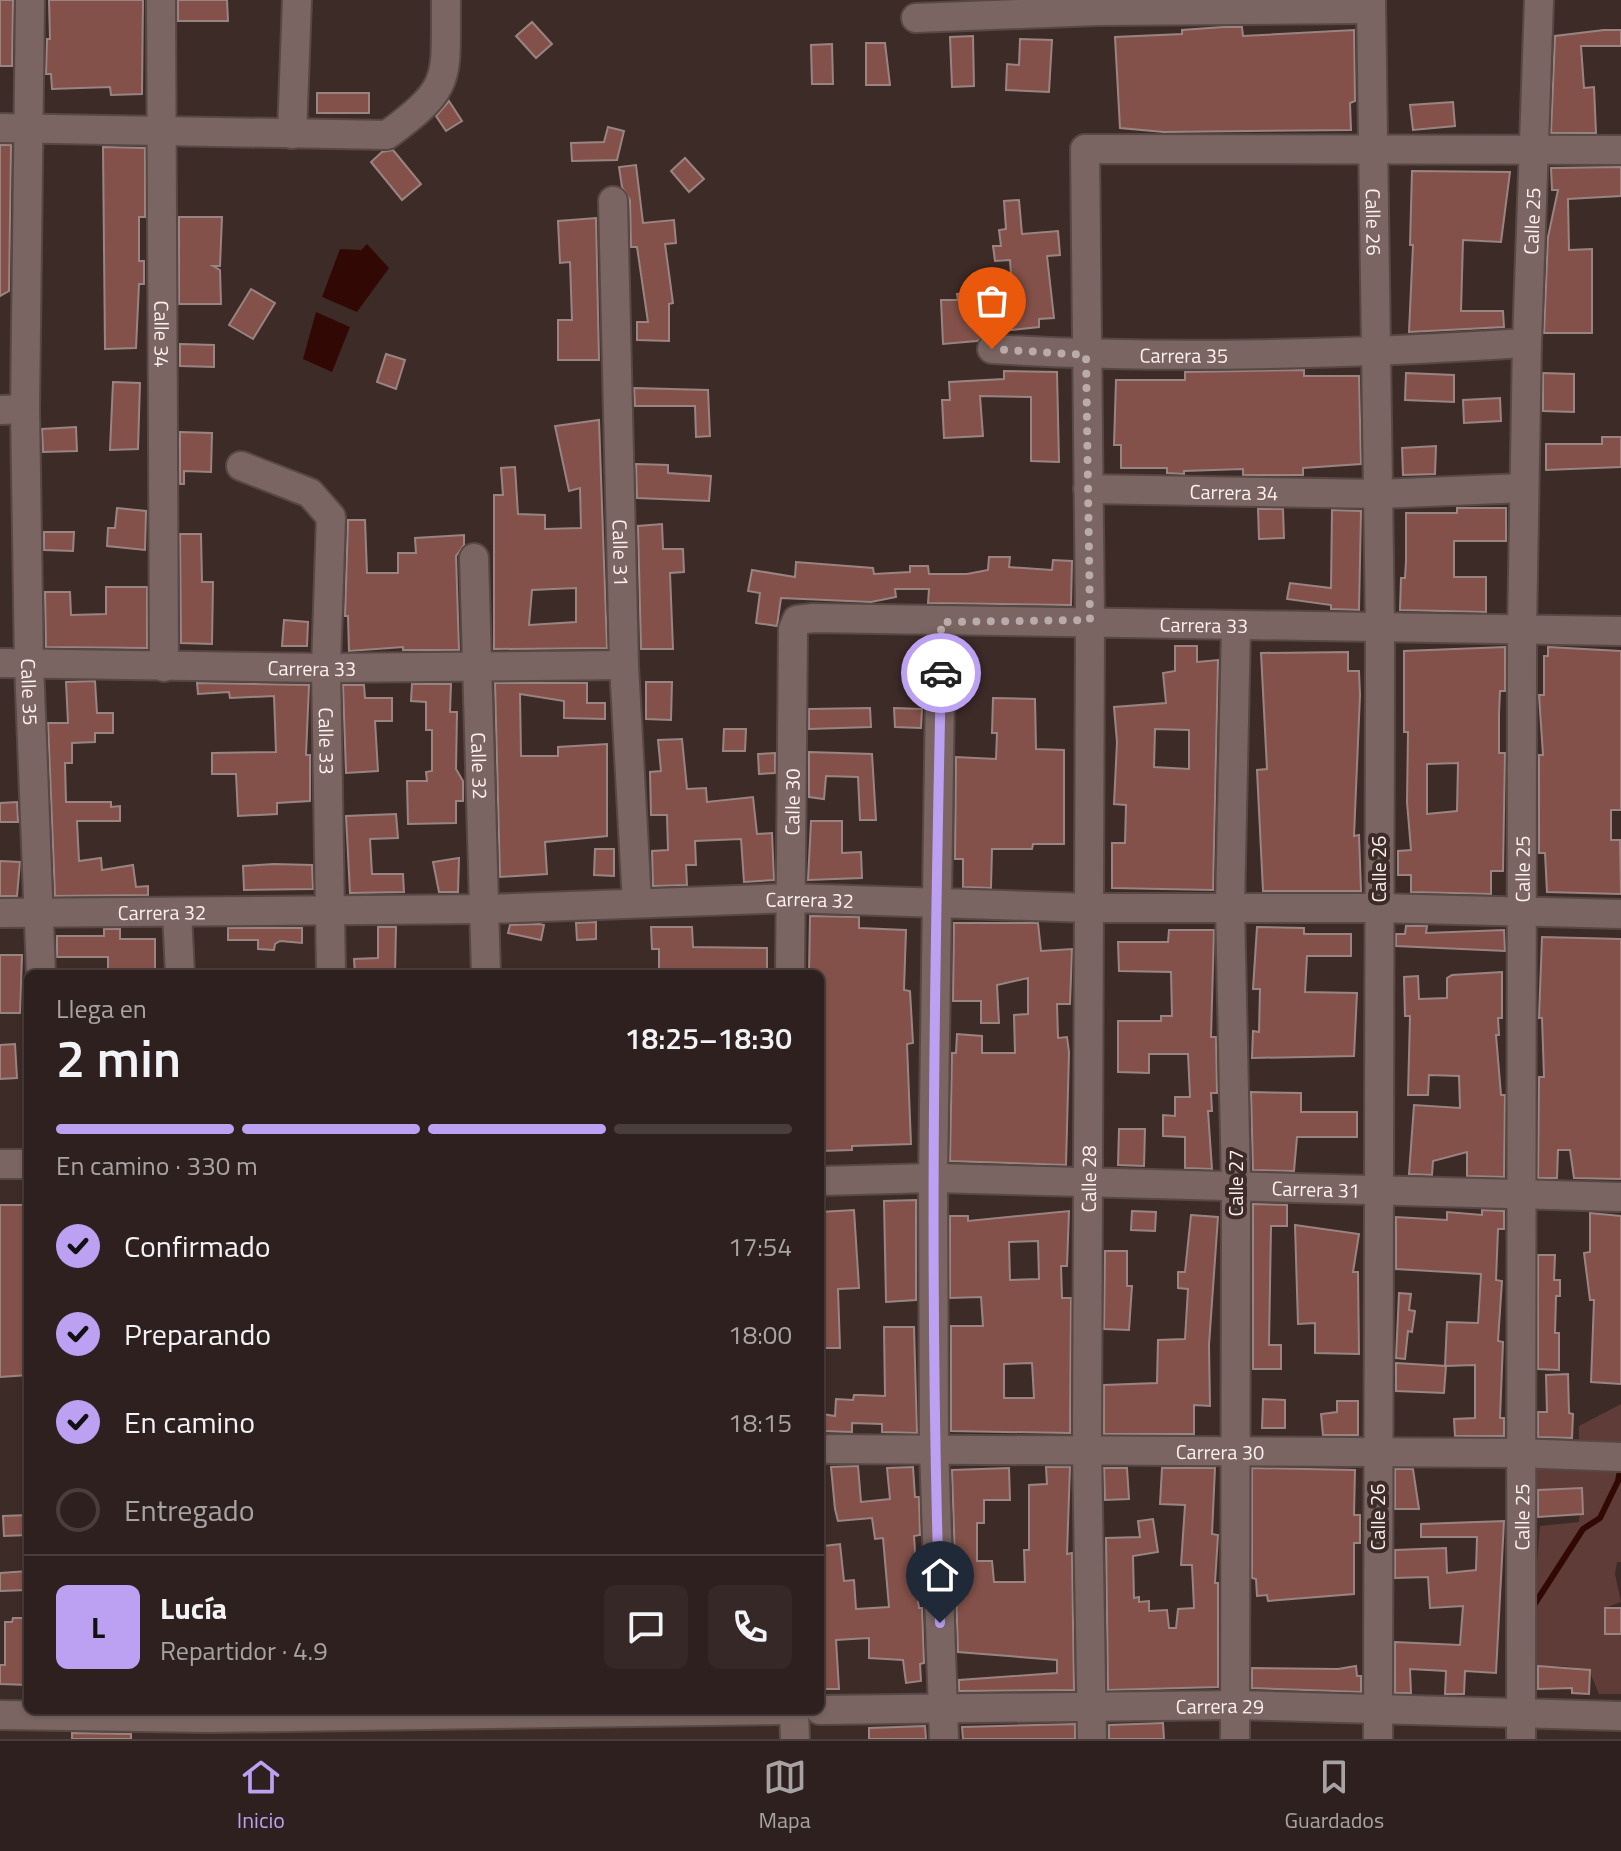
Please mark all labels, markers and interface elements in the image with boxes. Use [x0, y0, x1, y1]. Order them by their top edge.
street label: Calle 25 [1515, 187, 1548, 255]
street label: Calle 26 [1358, 188, 1390, 256]
pin [958, 267, 1026, 349]
icon: bag [970, 279, 1014, 323]
street label: Calle 34 [147, 300, 178, 368]
street label: Carrera 35 [1139, 339, 1228, 370]
street label: Carrera 34 [1189, 475, 1278, 508]
street label: Calle 31 [605, 519, 638, 587]
street label: Carrera 33 [1159, 608, 1248, 640]
courier [901, 633, 981, 713]
icon: car [919, 651, 963, 695]
street label: Carrera 33 [268, 652, 356, 684]
street label: Calle 35 [13, 658, 47, 726]
street label: Calle 33 [311, 707, 343, 775]
street label: Calle 32 [464, 732, 496, 800]
street label: Calle 30 [776, 768, 807, 836]
street label: Calle 26 [1363, 835, 1394, 903]
street label: Calle 25 [1506, 835, 1537, 903]
street label: Carrera 32 [765, 882, 854, 916]
street label: Carrera 32 [118, 896, 206, 928]
text: Llega en [56, 989, 147, 1028]
text: 18:25–18:30 [625, 1015, 792, 1061]
text: 2 min [56, 1018, 181, 1097]
street label: Calle 28 [1072, 1145, 1104, 1213]
text: En camino · 330 m [56, 1146, 258, 1185]
street label: Calle 27 [1220, 1149, 1251, 1217]
street label: Carrera 31 [1271, 1172, 1360, 1205]
text: Confirmado [124, 1223, 271, 1269]
icon: check [56, 1224, 100, 1268]
text: 17:54 [728, 1227, 792, 1266]
text: Preparando [124, 1311, 271, 1357]
icon: check [56, 1312, 100, 1356]
text: 18:00 [728, 1315, 792, 1354]
text: En camino [124, 1399, 255, 1445]
icon: check [56, 1400, 100, 1444]
text: 18:15 [728, 1403, 792, 1442]
street label: Carrera 30 [1176, 1436, 1264, 1467]
street label: Calle 26 [1362, 1483, 1393, 1551]
street label: Calle 25 [1506, 1483, 1537, 1551]
text: Entregado [124, 1487, 255, 1533]
pin [906, 1541, 974, 1623]
icon: home [918, 1553, 962, 1597]
text: Lucía [160, 1585, 227, 1631]
button: chat [604, 1585, 688, 1669]
button: phone [708, 1585, 792, 1669]
text: L [91, 1604, 105, 1650]
text: Repartidor · 4.9 [160, 1631, 328, 1670]
street label: Carrera 29 [1176, 1689, 1265, 1721]
tab: Inicio [237, 1755, 285, 1837]
tab: Mapa [759, 1755, 811, 1837]
tab: Guardados [1284, 1755, 1384, 1837]

